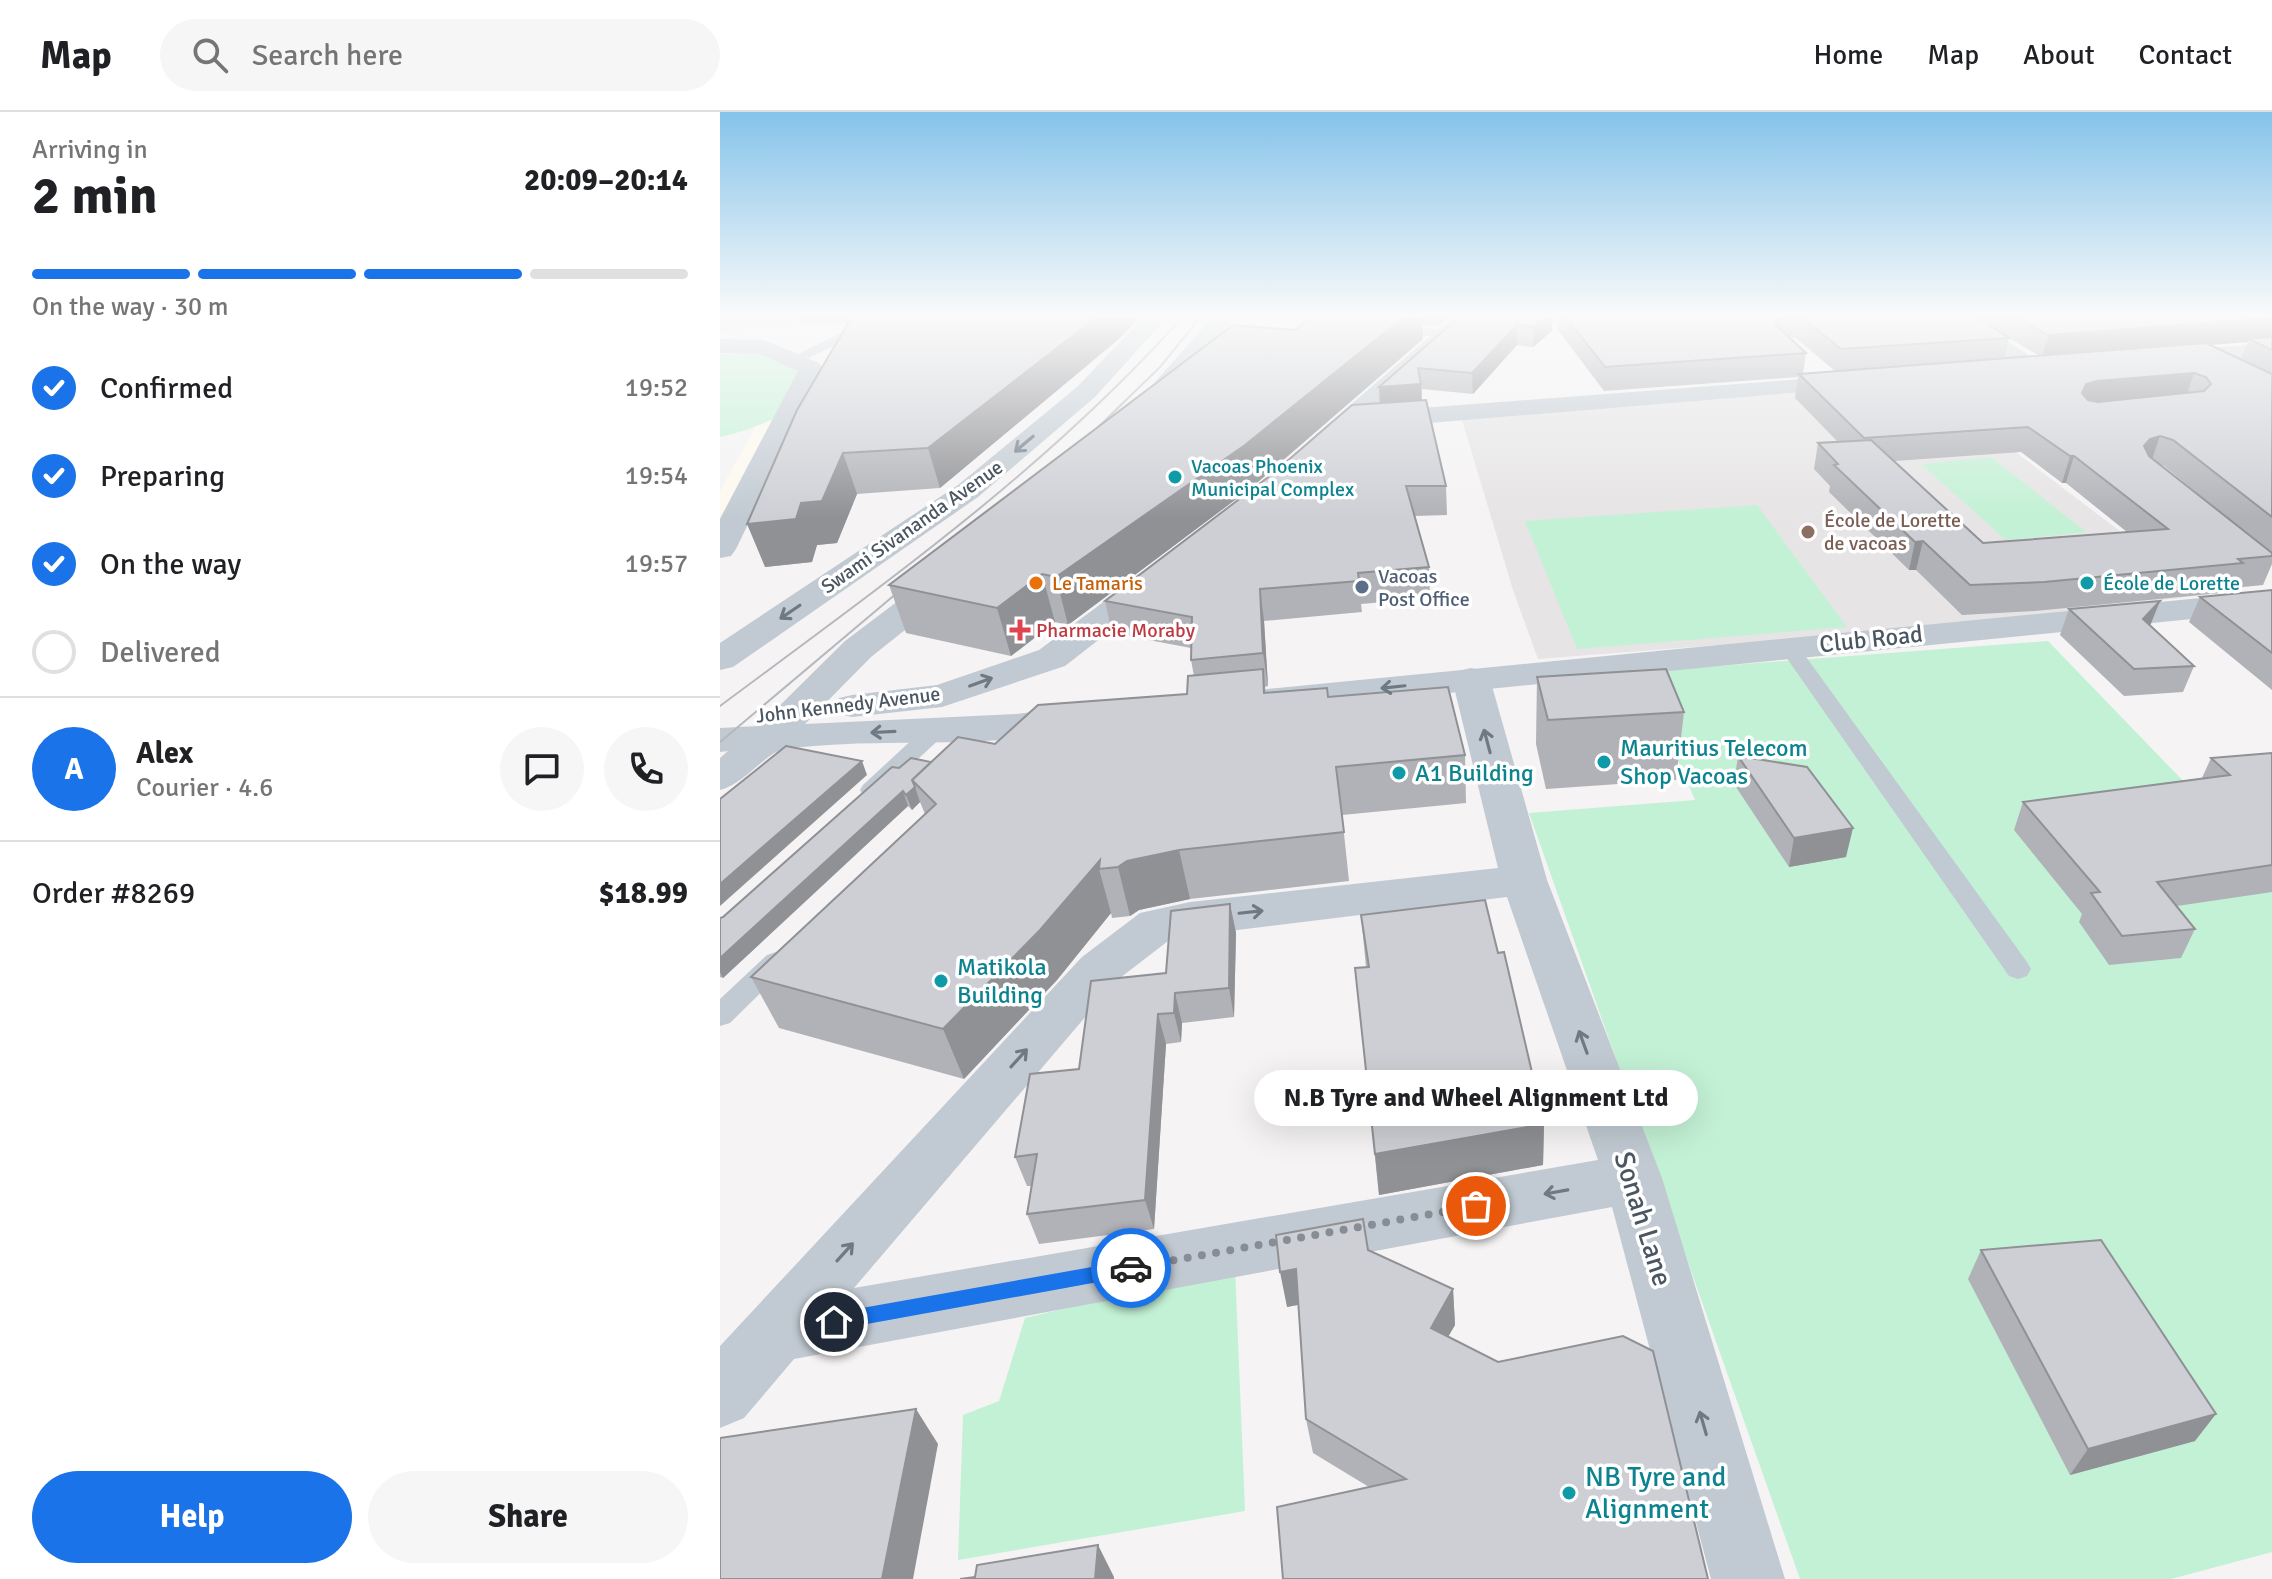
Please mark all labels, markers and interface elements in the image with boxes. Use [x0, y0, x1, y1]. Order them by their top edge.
search box [160, 19, 720, 91]
text: Map [40, 32, 112, 79]
icon: search [188, 33, 232, 77]
text: Search here [252, 37, 403, 74]
text: Home [1814, 38, 1883, 72]
text: Map [1927, 38, 1979, 72]
text: About [2023, 38, 2095, 72]
text: Contact [2139, 38, 2232, 72]
text: Arriving in [32, 134, 148, 166]
text: 20:09–20:14 [524, 162, 688, 199]
text: 2 min [32, 164, 158, 228]
text: On the way · 30 m [32, 291, 228, 323]
icon: check [32, 366, 76, 410]
text: Confirmed [100, 370, 233, 407]
text: 19:52 [625, 372, 688, 404]
one-way arrow [1014, 435, 1035, 453]
icon: check [32, 454, 76, 498]
place label: Vacoas Phoenix Municipal Complex [1191, 454, 1354, 502]
street label: Swami Sivananda Avenue [816, 455, 1008, 599]
text: Preparing [100, 458, 225, 495]
text: 19:54 [625, 460, 688, 492]
marker: Vacoas Phoenix Municipal Complex [1166, 468, 1184, 486]
place label: École de Lorette de vacoas [1824, 508, 1961, 556]
marker: École de Lorette de vacoas [1799, 523, 1817, 541]
icon: check [32, 542, 76, 586]
text: On the way [100, 546, 241, 583]
text: 19:57 [625, 548, 688, 580]
place label: Vacoas Post Office [1378, 564, 1470, 612]
place label: Le Tamaris [1052, 571, 1143, 596]
place label: École de Lorette [2103, 571, 2240, 596]
marker: Le Tamaris [1027, 574, 1045, 592]
marker: École de Lorette [2078, 574, 2096, 592]
marker: Vacoas Post Office [1353, 578, 1371, 596]
one-way arrow [779, 604, 802, 620]
place label: Pharmacie Moraby [1036, 618, 1196, 643]
street label: Club Road [1818, 619, 1924, 659]
marker: Pharmacie Moraby [1011, 621, 1029, 639]
text: Delivered [100, 634, 221, 671]
one-way arrow [968, 674, 993, 688]
one-way arrow [1380, 679, 1407, 694]
street label: John Kennedy Avenue [754, 681, 942, 729]
one-way arrow [870, 725, 897, 740]
button: chat [500, 727, 584, 811]
button: phone [604, 727, 688, 811]
one-way arrow [1479, 729, 1494, 755]
place label: Mauritius Telecom Shop Vacoas [1620, 733, 1808, 791]
text: Alex [136, 735, 193, 772]
text: A [64, 751, 84, 788]
marker: Mauritius Telecom Shop Vacoas [1595, 753, 1613, 771]
place label: A1 Building [1415, 758, 1534, 788]
marker: A1 Building [1390, 764, 1408, 782]
text: Courier · 4.6 [136, 772, 273, 804]
text: Order #8269 [32, 875, 195, 912]
text: $18.99 [598, 875, 688, 912]
one-way arrow [1237, 904, 1264, 919]
place label: Matikola Building [957, 952, 1047, 1010]
marker: Matikola Building [932, 972, 950, 990]
one-way arrow [1575, 1030, 1589, 1055]
one-way arrow [1009, 1049, 1027, 1069]
callout: N.B Tyre and Wheel Alignment Ltd [1254, 1070, 1698, 1126]
text: N.B Tyre and Wheel Alignment Ltd [1284, 1082, 1668, 1114]
street label: Sonah Lane [1606, 1148, 1680, 1290]
pin [1442, 1172, 1510, 1240]
icon: bag [1454, 1184, 1498, 1228]
one-way arrow [1544, 1185, 1569, 1200]
courier [1091, 1228, 1171, 1308]
one-way arrow [835, 1242, 854, 1263]
icon: car [1109, 1246, 1153, 1290]
pin [800, 1288, 868, 1356]
icon: home [812, 1300, 856, 1344]
one-way arrow [1695, 1411, 1710, 1437]
place label: NB Tyre and Alignment [1585, 1460, 1726, 1526]
button: Help [32, 1471, 352, 1563]
button: Share [368, 1471, 688, 1563]
marker: NB Tyre and Alignment [1560, 1484, 1578, 1502]

